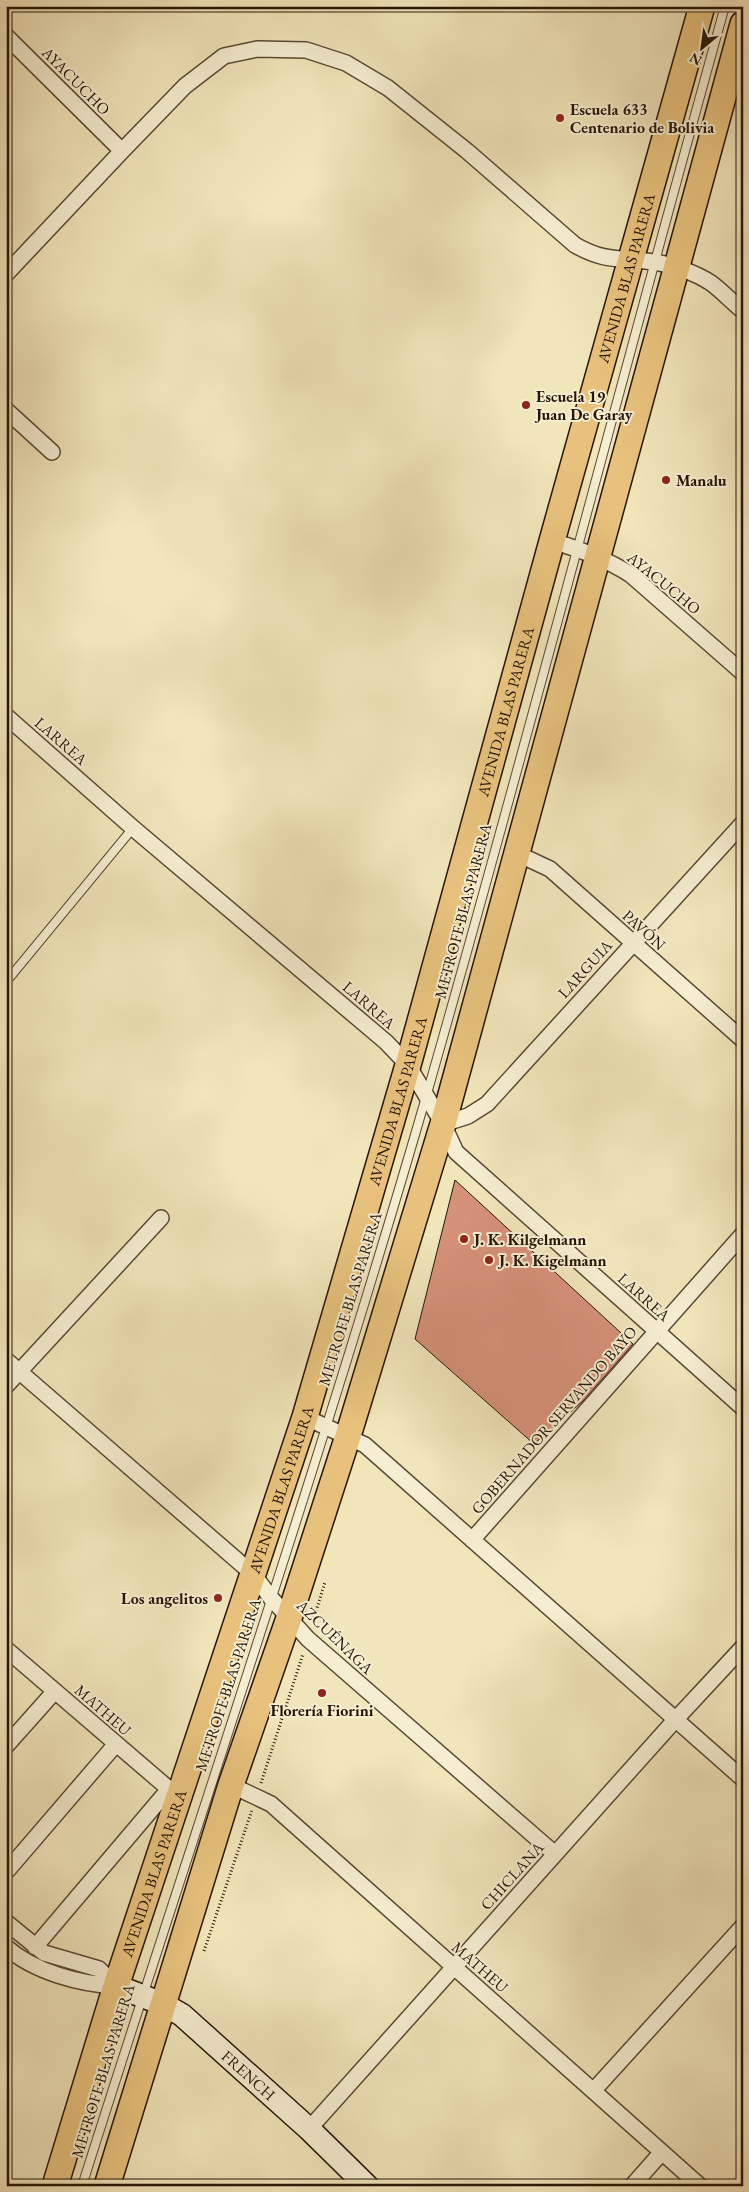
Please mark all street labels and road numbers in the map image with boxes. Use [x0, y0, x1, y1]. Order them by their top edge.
street label: AYACUCHO [37, 42, 115, 120]
street label: AVENIDA BLAS PARERA [592, 190, 660, 366]
street label: AYACUCHO [622, 546, 705, 619]
street label: AVENIDA BLAS PARERA [472, 623, 539, 800]
street label: LARREA [30, 712, 92, 770]
street label: METROFE BLAS PARERA [429, 820, 497, 1001]
street label: PAVÓN [618, 905, 670, 955]
street label: LARGUIA [553, 935, 617, 1003]
street label: LARREA [338, 976, 400, 1034]
street label: AVENIDA BLAS PARERA [363, 1013, 432, 1189]
street label: METROFE BLAS PARERA [314, 1209, 387, 1388]
street label: LARREA [613, 1268, 675, 1327]
street label: GOBERNADOR SERVANDO BAYO [466, 1322, 642, 1518]
street label: AVENIDA BLAS PARERA [243, 1403, 318, 1577]
street label: AZCUÉNAGA [291, 1594, 379, 1680]
street label: METROFE BLAS PARERA [190, 1595, 266, 1774]
street label: MATHEU [70, 1680, 136, 1741]
street label: AVENIDA BLAS PARERA [116, 1786, 191, 1961]
street label: CHICLANA [476, 1837, 549, 1915]
street label: MATHEU [447, 1937, 513, 1998]
street label: METROFE BLAS PARERA [67, 1981, 140, 2160]
street label: FRENCH [217, 2045, 280, 2105]

